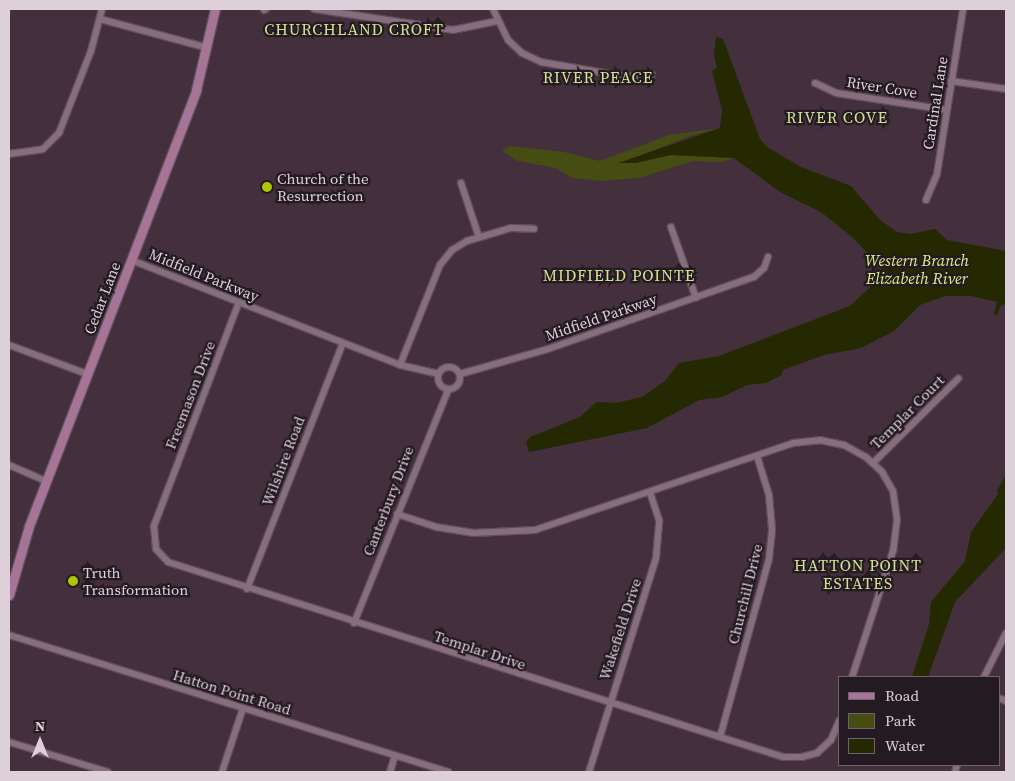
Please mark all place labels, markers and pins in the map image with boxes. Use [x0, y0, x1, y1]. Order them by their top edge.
place label: Church of the Resurrection [277, 169, 369, 204]
marker: Church of the Resurrection [261, 181, 273, 193]
place label: Truth Transformation [83, 563, 188, 598]
marker: Truth Transformation [67, 575, 79, 587]

